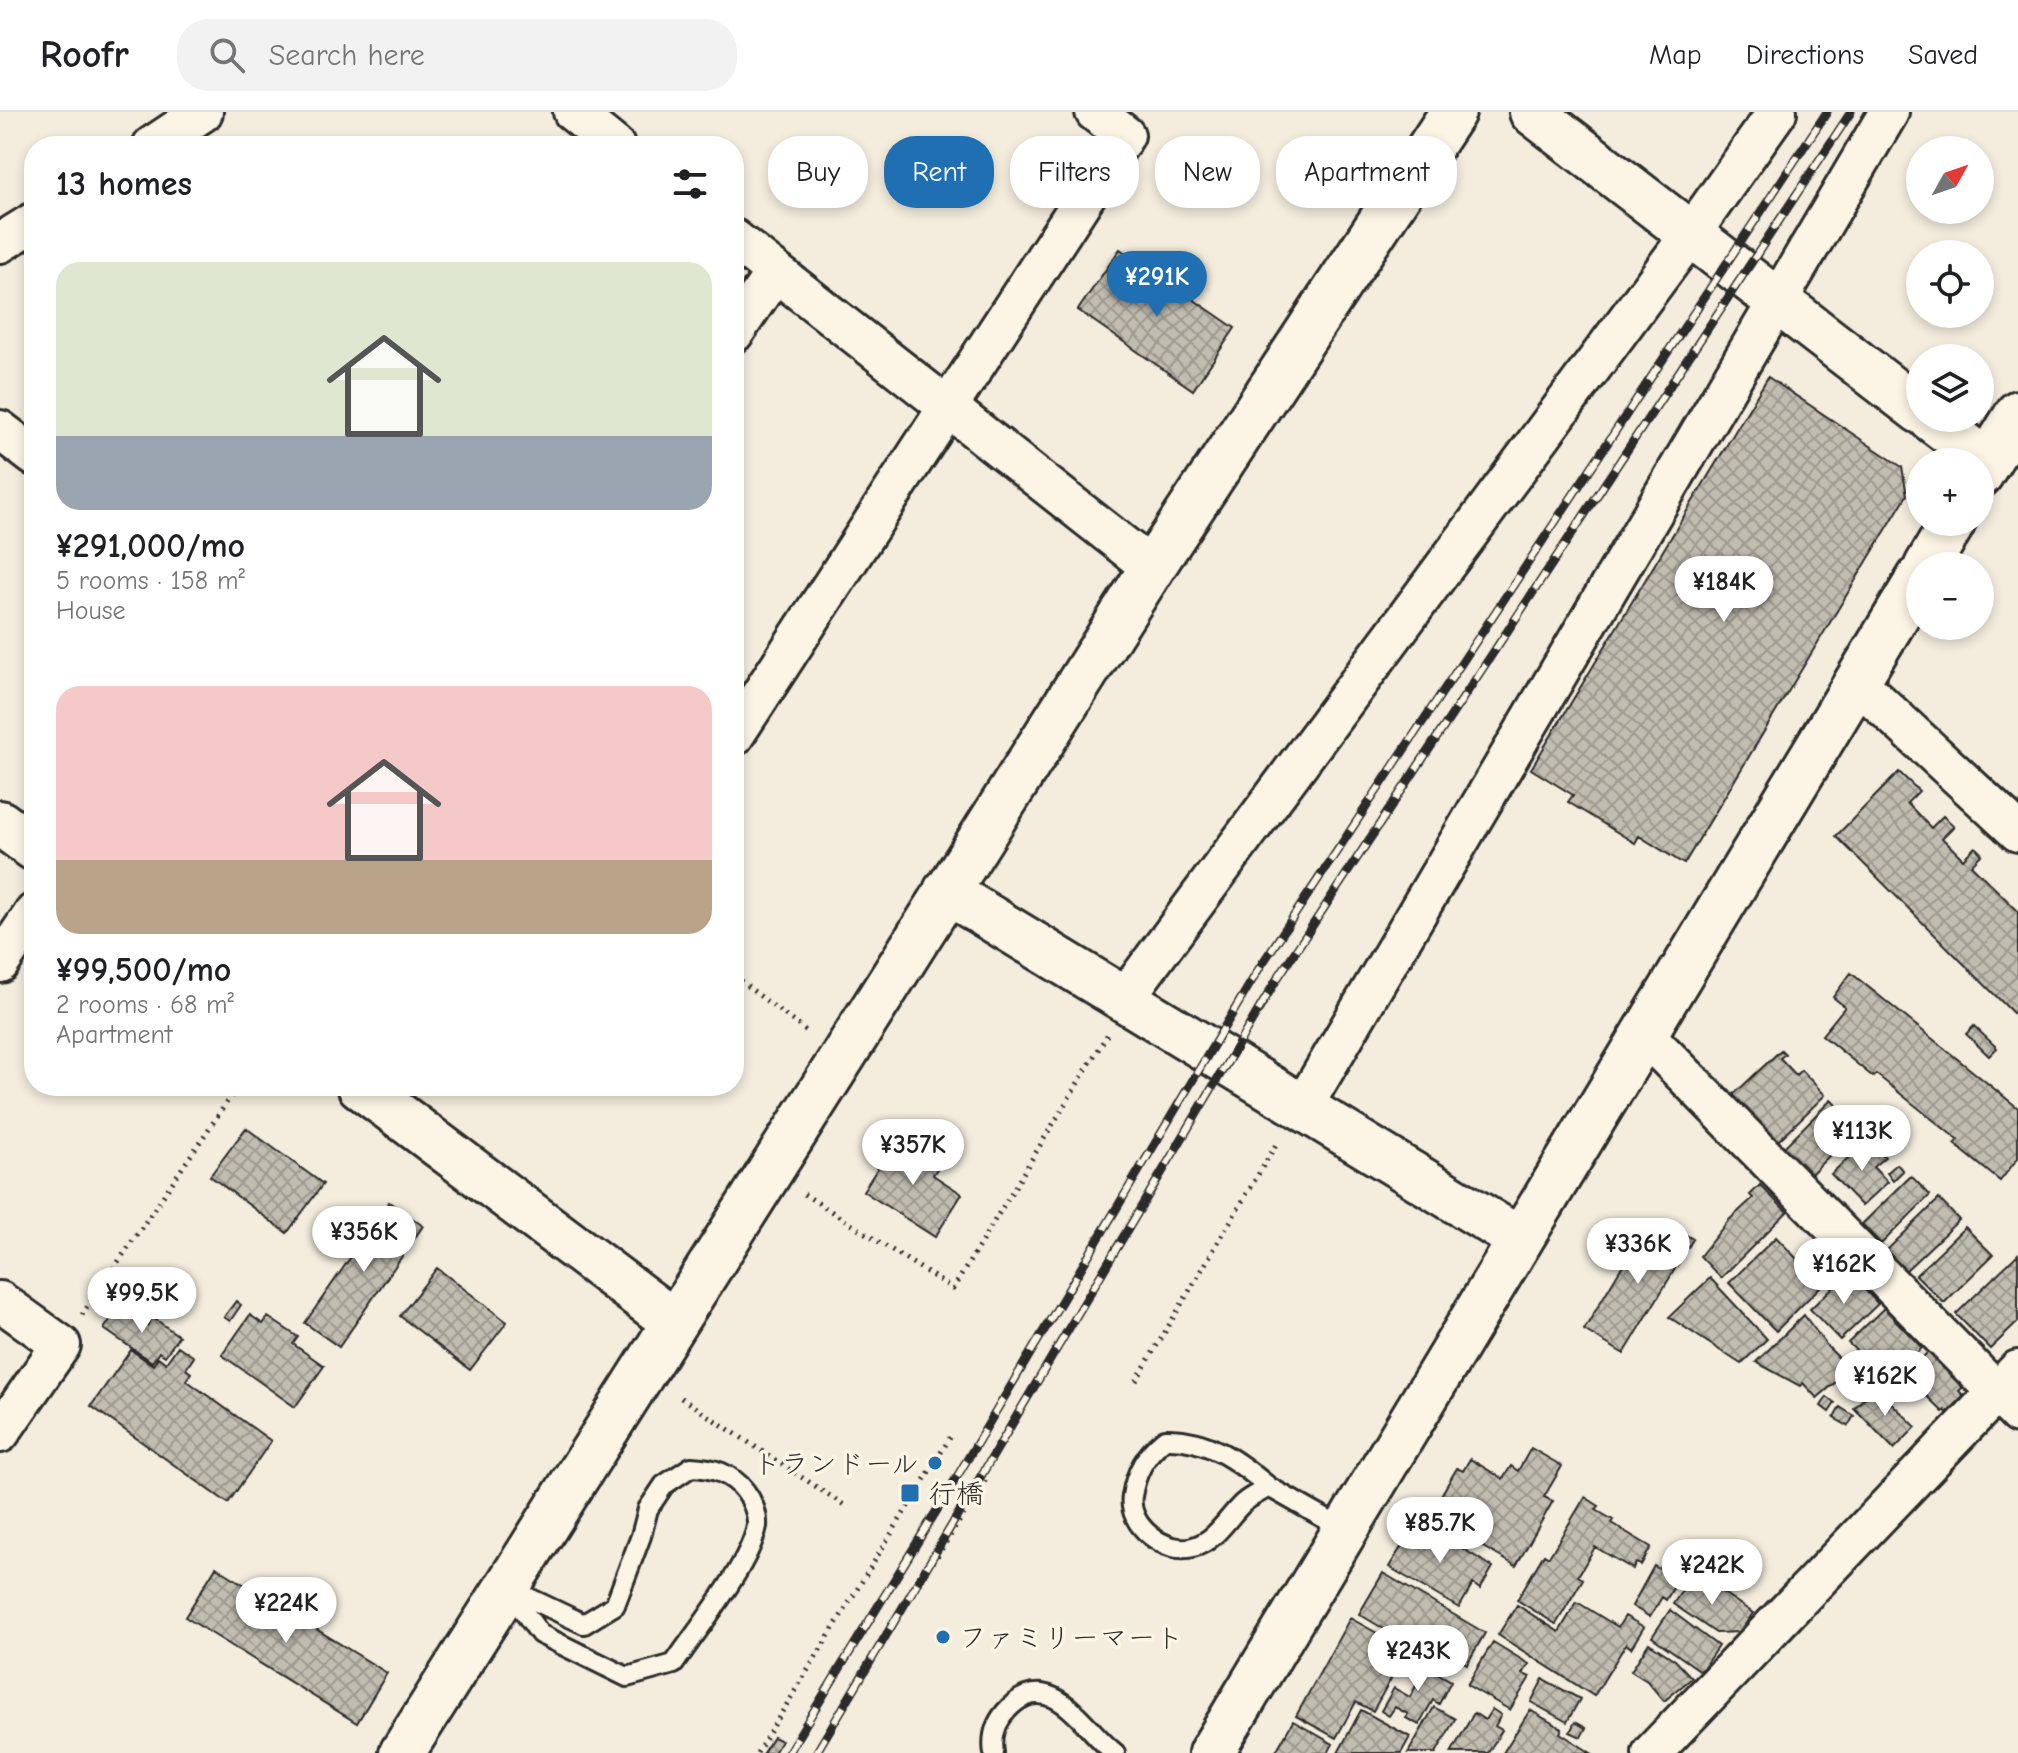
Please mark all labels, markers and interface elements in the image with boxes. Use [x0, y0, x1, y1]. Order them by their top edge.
search box [177, 19, 737, 91]
text: Roofr [40, 33, 129, 77]
icon: search [205, 33, 249, 77]
text: Search here [269, 38, 425, 73]
text: Map [1649, 39, 1702, 71]
text: Directions [1746, 39, 1864, 71]
text: Saved [1908, 39, 1978, 71]
chip: Buy [768, 136, 868, 208]
chip: Rent [884, 136, 994, 208]
chip: Filters [1010, 136, 1139, 208]
chip: New [1155, 136, 1260, 208]
chip: Apartment [1276, 136, 1457, 208]
north arrow [1906, 136, 1994, 224]
map controls [1906, 136, 1994, 640]
icon: filters [668, 162, 712, 206]
text: 13 homes [56, 164, 192, 204]
button: locate [1906, 240, 1994, 328]
pin: ¥291K [1101, 251, 1213, 319]
text: ¥291K [1125, 262, 1189, 292]
icon: home [312, 314, 456, 458]
button: layers [1906, 344, 1994, 432]
button: + [1906, 448, 1994, 536]
text: ¥291,000/mo [56, 526, 245, 566]
button: − [1906, 552, 1994, 640]
pin: ¥184K [1668, 556, 1780, 624]
text: 5 rooms · 158 m² [56, 566, 245, 596]
text: ¥184K [1692, 567, 1756, 597]
text: House [56, 596, 126, 626]
icon: home [312, 738, 456, 882]
text: ¥99,500/mo [56, 950, 231, 990]
text: 2 rooms · 68 m² [56, 990, 234, 1020]
text: Apartment [56, 1020, 172, 1050]
pin: ¥113K [1806, 1105, 1918, 1173]
text: ¥113K [1832, 1116, 1892, 1146]
pin: ¥357K [857, 1119, 969, 1187]
text: ¥357K [880, 1130, 946, 1160]
pin: ¥356K [308, 1206, 420, 1274]
text: ¥356K [330, 1217, 398, 1247]
pin: ¥336K [1582, 1218, 1694, 1286]
text: ¥336K [1605, 1229, 1671, 1259]
pin: ¥162K [1788, 1238, 1900, 1306]
text: ¥162K [1812, 1249, 1876, 1279]
pin: ¥99.5K [77, 1267, 207, 1335]
text: ¥99.5K [105, 1278, 179, 1308]
pin: ¥162K [1829, 1350, 1941, 1418]
text: ¥162K [1853, 1361, 1917, 1391]
place label: トランドール [753, 1448, 919, 1480]
marker: トランドール [926, 1454, 944, 1472]
place label: 行橋 [928, 1478, 984, 1510]
marker: 行橋 [899, 1482, 921, 1504]
pin: ¥85.7K [1375, 1497, 1505, 1565]
text: ¥85.7K [1405, 1508, 1475, 1538]
pin: ¥242K [1656, 1539, 1768, 1607]
text: ¥242K [1680, 1550, 1744, 1580]
pin: ¥224K [230, 1577, 342, 1645]
text: ¥224K [254, 1588, 318, 1618]
place label: ファミリーマート [959, 1622, 1184, 1654]
pin: ¥243K [1362, 1625, 1474, 1693]
marker: ファミリーマート [934, 1628, 952, 1646]
text: ¥243K [1386, 1636, 1450, 1666]

